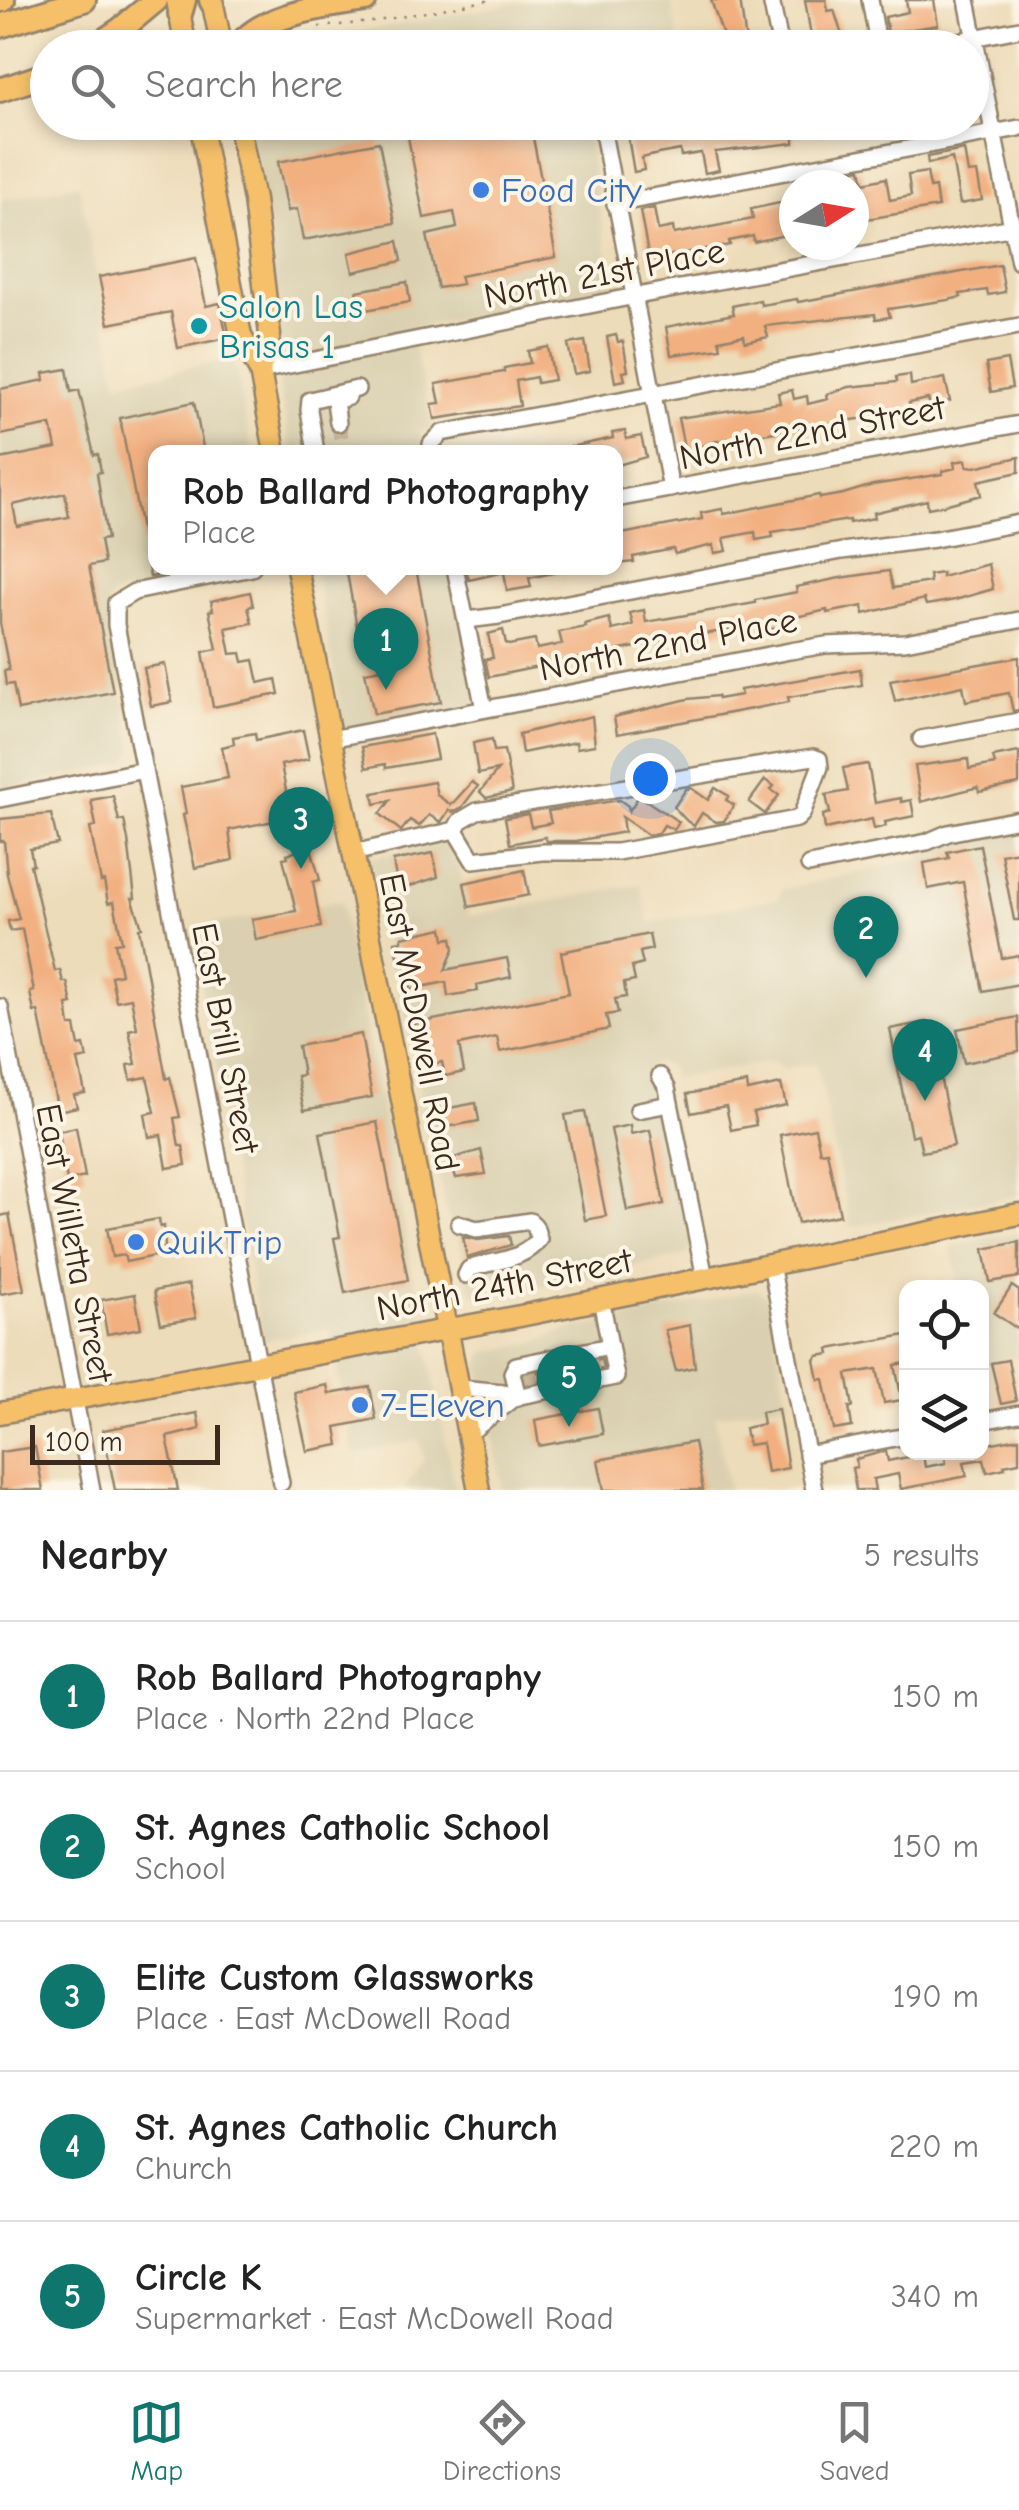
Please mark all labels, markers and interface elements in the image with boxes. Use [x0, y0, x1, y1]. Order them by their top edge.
search box [30, 30, 989, 140]
icon: search [65, 58, 120, 113]
text: Search here [145, 63, 343, 107]
place label: Food City [501, 170, 642, 211]
north arrow [779, 170, 869, 260]
marker: Food City [470, 179, 492, 201]
street label: North 21st Place [480, 230, 728, 317]
place label: Salon Las Brisas 1 [219, 286, 363, 367]
marker: Salon Las Brisas 1 [188, 315, 210, 337]
street label: North 22nd Street [676, 386, 949, 478]
popup [148, 445, 623, 575]
text: Rob Ballard Photography [183, 470, 588, 514]
text: Place [183, 514, 255, 551]
street label: North 22nd Place [536, 599, 801, 690]
pin: 1 [354, 608, 418, 690]
your location [625, 753, 676, 804]
pin: 3 [268, 786, 334, 869]
street label: East McDowell Road [371, 870, 468, 1174]
pin: 2 [834, 896, 898, 978]
street label: East Brill Street [183, 920, 268, 1158]
pin: 4 [892, 1018, 958, 1101]
street label: East Willetta Street [27, 1100, 122, 1387]
place label: QuikTrip [156, 1222, 282, 1263]
marker: QuikTrip [125, 1231, 147, 1253]
street label: North 24th Street [373, 1239, 636, 1329]
map controls [899, 1280, 989, 1460]
button: locate [899, 1280, 989, 1370]
pin: 5 [536, 1344, 602, 1427]
button: layers [899, 1370, 989, 1460]
place label: 7-Eleven [380, 1385, 505, 1426]
marker: 7-Eleven [349, 1394, 371, 1416]
scale bar [30, 1420, 220, 1464]
text: 100 m [45, 1426, 123, 1458]
text: Nearby [40, 1531, 167, 1580]
text: 5 results [864, 1537, 979, 1574]
text: Rob Ballard Photography [135, 1656, 541, 1700]
text: 1 [66, 1678, 79, 1715]
text: 150 m [892, 1678, 979, 1715]
text: Place · North 22nd Place [135, 1700, 474, 1737]
text: St. Agnes Catholic School [135, 1806, 550, 1850]
text: 2 [65, 1828, 80, 1865]
text: 150 m [892, 1828, 979, 1865]
text: School [135, 1850, 226, 1887]
text: Elite Custom Glassworks [135, 1956, 534, 2000]
text: 3 [65, 1978, 80, 2015]
text: 190 m [893, 1978, 979, 2015]
text: Place · East McDowell Road [135, 2000, 511, 2037]
text: St. Agnes Catholic Church [135, 2106, 558, 2150]
text: 4 [65, 2128, 80, 2165]
text: 220 m [889, 2128, 979, 2165]
text: Church [135, 2150, 232, 2187]
text: Circle K [135, 2256, 262, 2300]
text: 5 [64, 2278, 81, 2315]
text: 340 m [891, 2278, 979, 2315]
text: Supermarket · East McDowell Road [135, 2300, 614, 2337]
tab: Map [129, 2395, 184, 2487]
tab: Directions [443, 2395, 561, 2487]
tab: Saved [820, 2395, 890, 2487]

